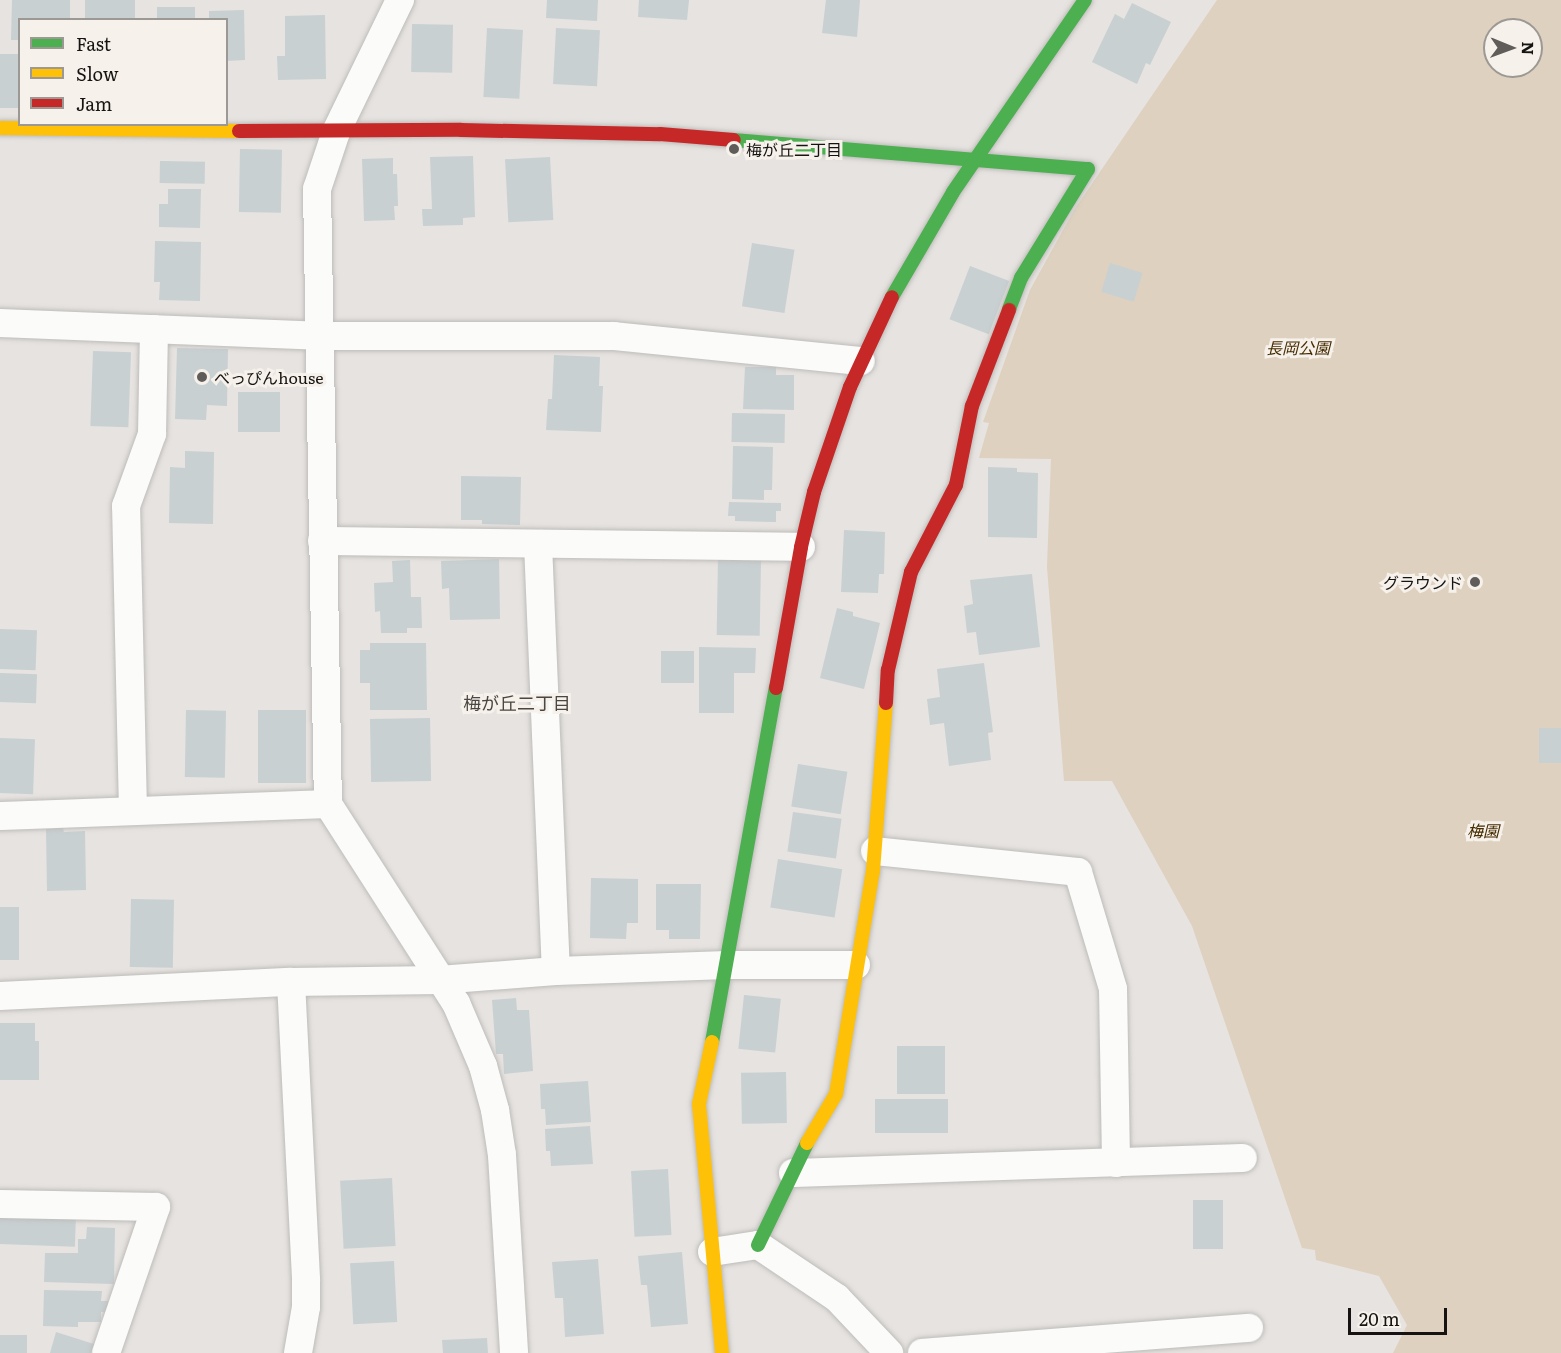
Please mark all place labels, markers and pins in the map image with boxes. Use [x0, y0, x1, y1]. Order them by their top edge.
place label: 梅が丘二丁目 [746, 139, 842, 159]
marker: 梅が丘二丁目 [727, 142, 741, 156]
place label: べっぴんhouse [214, 367, 323, 387]
marker: べっぴんhouse [195, 370, 209, 384]
place label: グラウンド [1383, 572, 1463, 592]
marker: グラウンド [1468, 575, 1482, 589]

